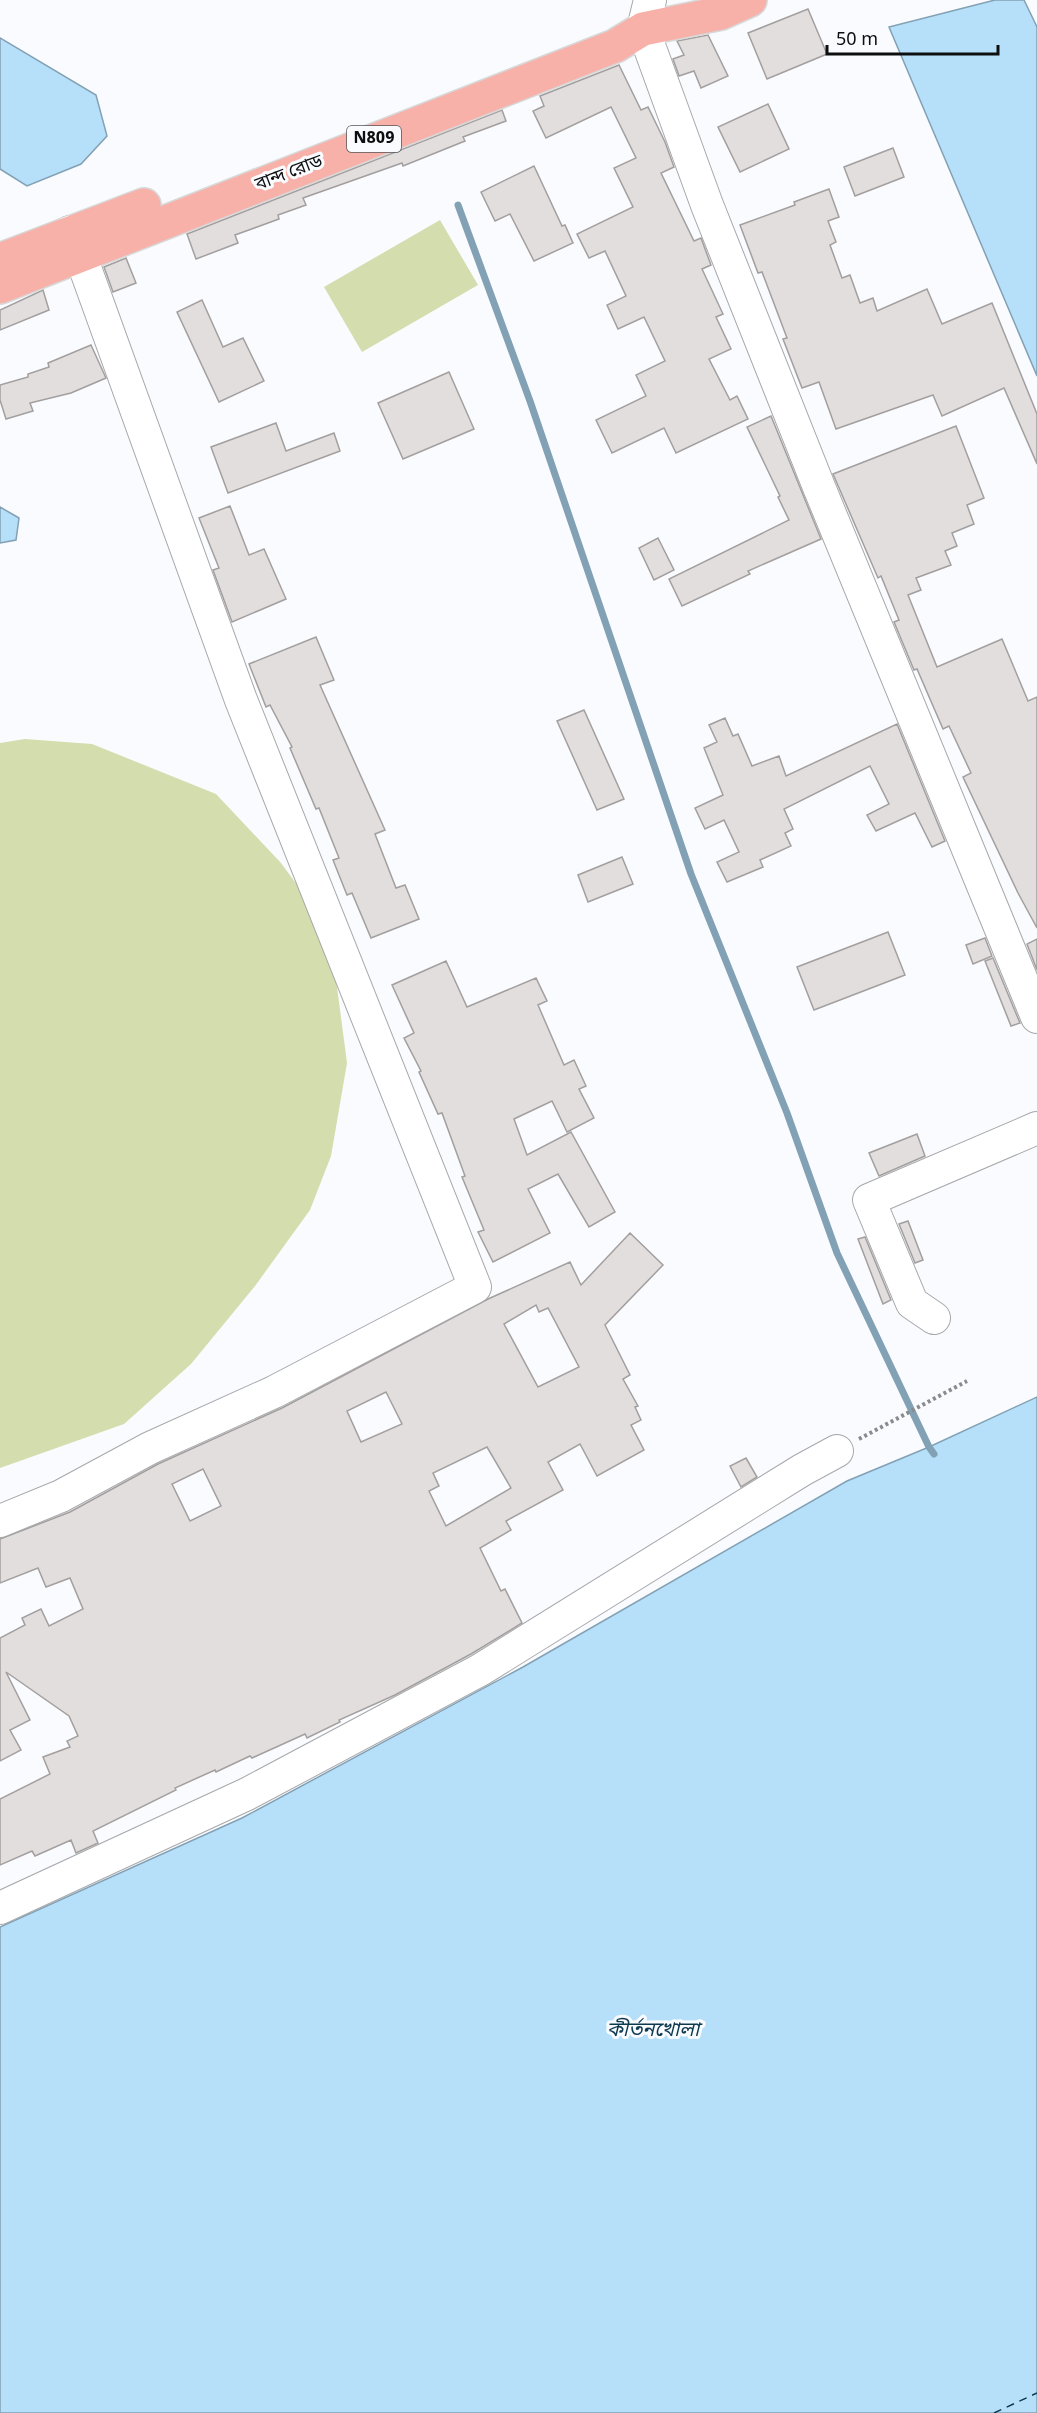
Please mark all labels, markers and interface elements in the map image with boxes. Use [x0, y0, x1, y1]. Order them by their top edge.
scale bar [827, 18, 998, 56]
text: 50 m [836, 28, 878, 52]
road number: N809 [347, 126, 401, 152]
street label: বান্দ রোড [251, 149, 326, 197]
water label: কীর্তনখোলা [607, 2017, 703, 2044]

